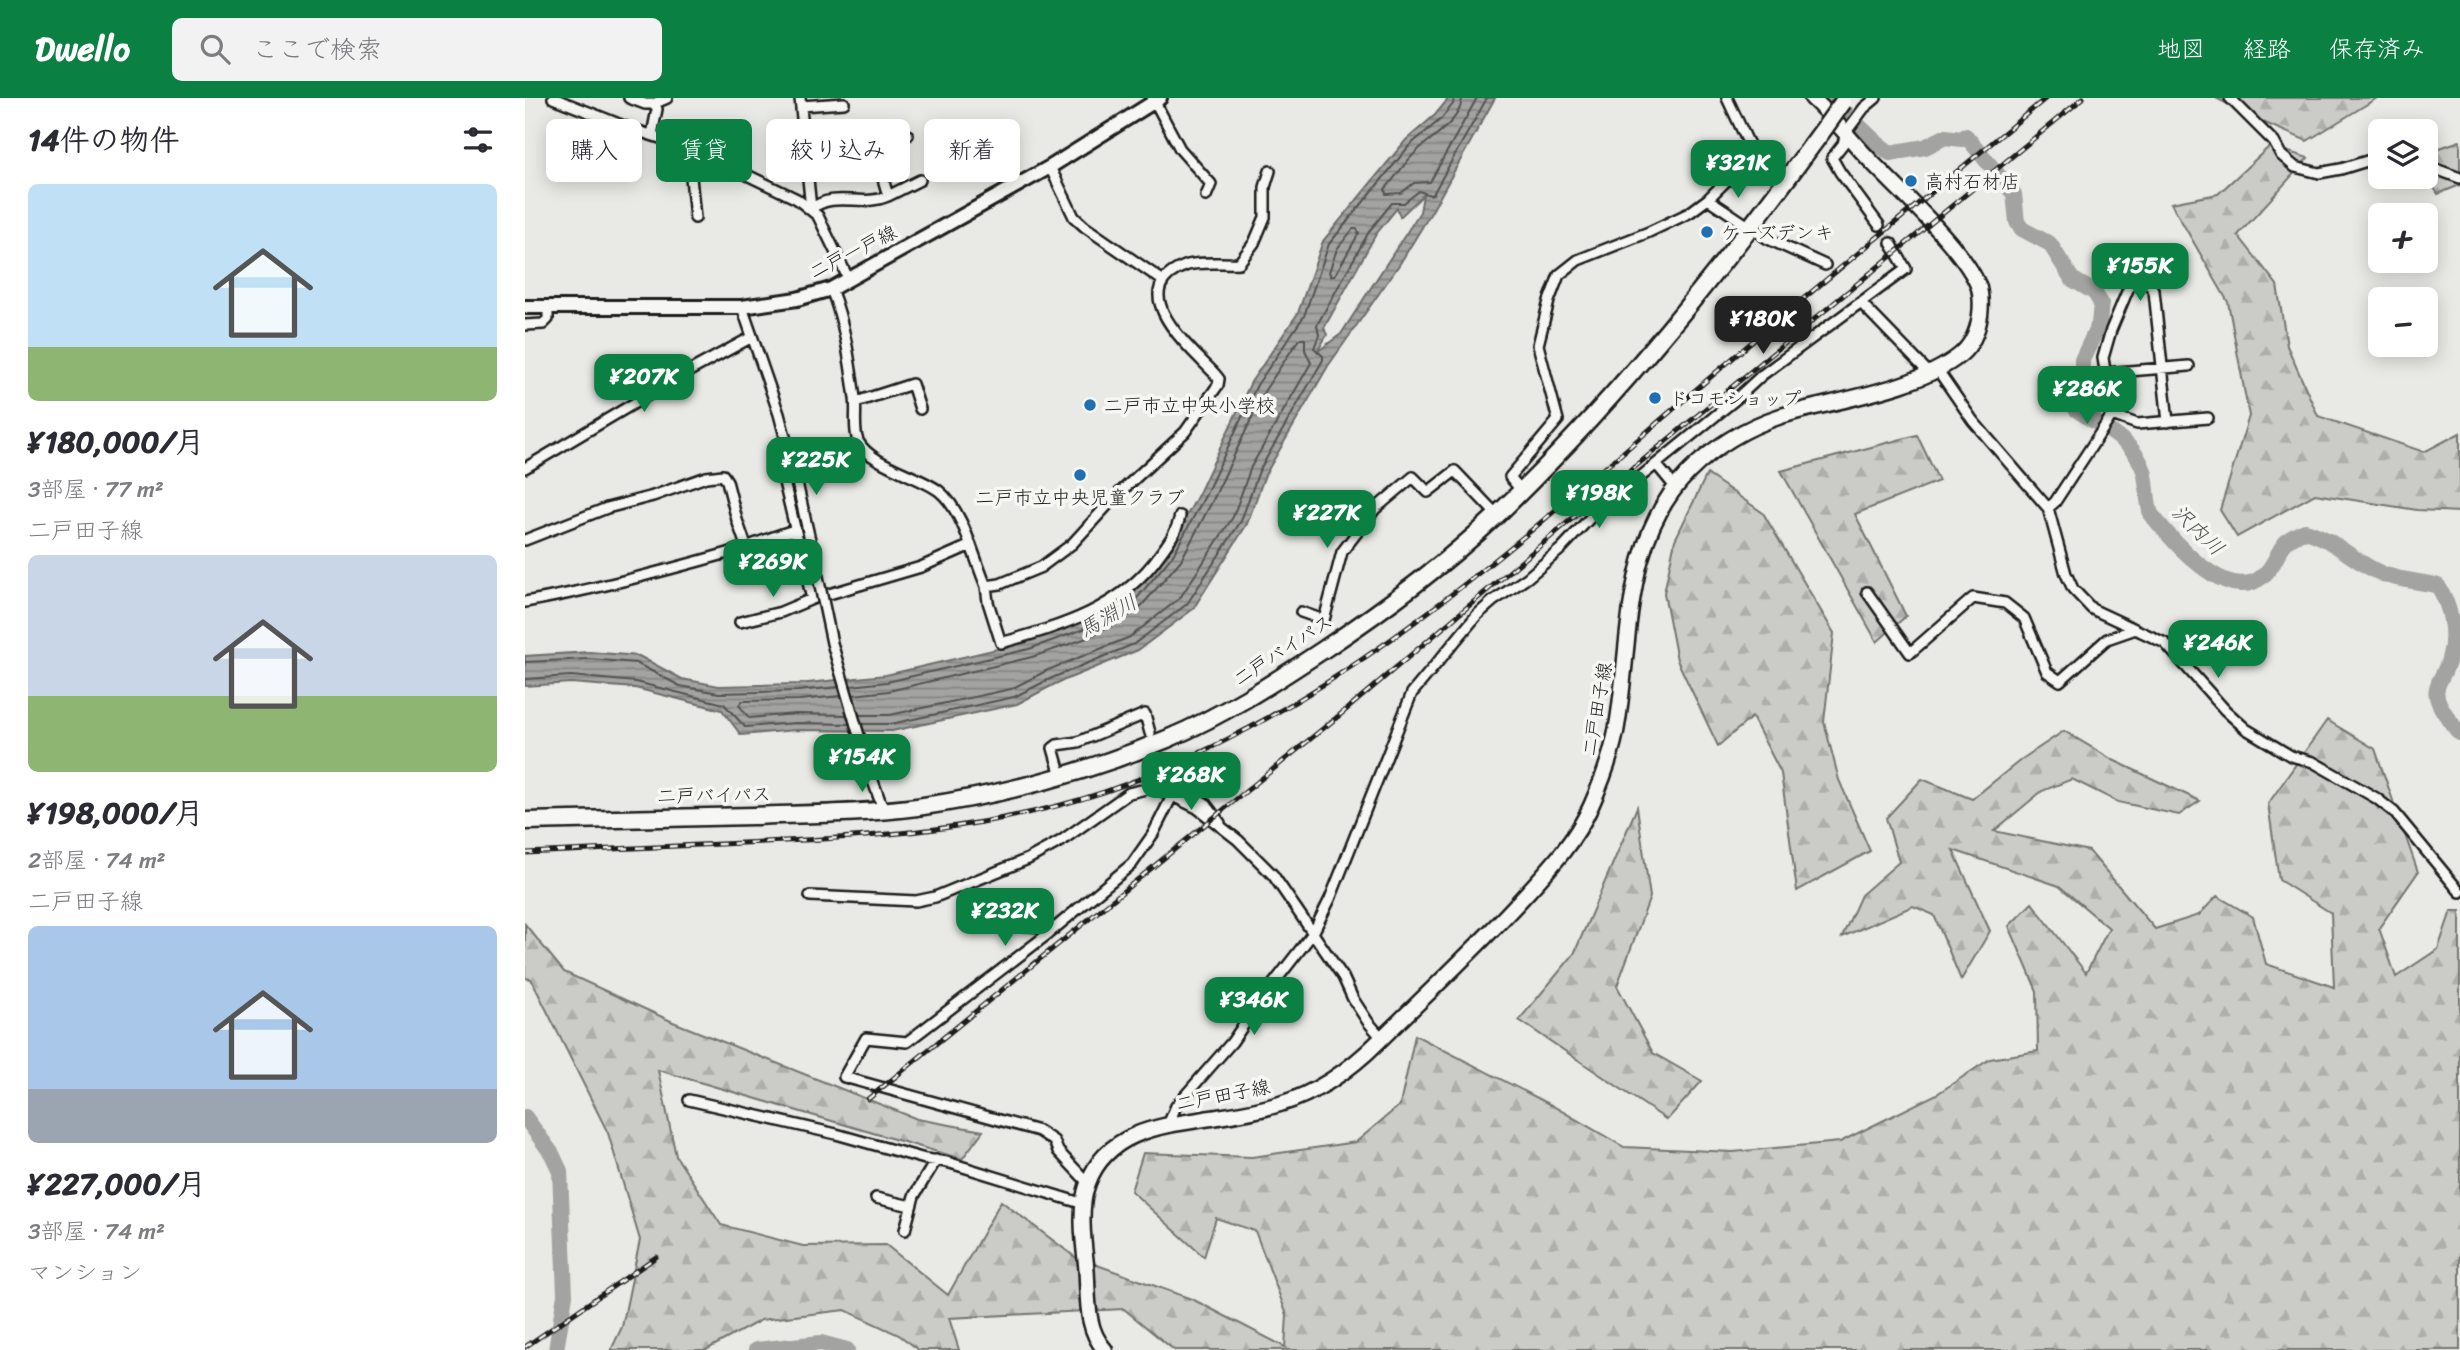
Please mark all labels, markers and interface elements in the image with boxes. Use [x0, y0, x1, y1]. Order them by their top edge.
search box [172, 18, 662, 81]
text: Dwello [35, 20, 130, 78]
text: ここで検索 [252, 26, 382, 72]
text: 地図 [2157, 28, 2205, 70]
text: 経路 [2243, 28, 2291, 70]
text: 保存済み [2329, 28, 2425, 70]
icon: search [196, 30, 234, 68]
text: 14件の物件 [28, 113, 180, 167]
chip: 購入 [546, 119, 642, 182]
chip: 賃貸 [656, 119, 752, 182]
chip: 絞り込み [766, 119, 910, 182]
chip: 新着 [924, 119, 1020, 182]
map controls [2368, 119, 2438, 357]
button: layers [2368, 119, 2438, 189]
icon: filters [459, 121, 497, 159]
pin: ¥321K [1689, 140, 1787, 200]
text: ¥321K [1707, 142, 1769, 183]
place label: 高村石材店 [1925, 165, 2020, 198]
marker: 高村石材店 [1903, 173, 1919, 189]
button: + [2368, 203, 2438, 273]
street label: 二戸一戸線 [803, 216, 903, 288]
place label: ケーズデンキ [1721, 216, 1833, 249]
marker: ケーズデンキ [1699, 224, 1715, 240]
icon: home [200, 230, 326, 356]
pin: ¥155K [2091, 244, 2189, 303]
text: ¥155K [2108, 245, 2172, 286]
button: − [2368, 287, 2438, 357]
pin: ¥180K [1714, 296, 1812, 356]
text: ¥180K [1730, 298, 1796, 339]
pin: ¥207K [595, 354, 693, 414]
text: ¥207K [610, 356, 678, 397]
pin: ¥286K [2038, 366, 2136, 426]
text: ¥286K [2054, 368, 2120, 409]
place label: ドコモショップ [1669, 382, 1801, 415]
place label: 二戸市立中央小学校 [1104, 389, 1275, 422]
marker: ドコモショップ [1647, 390, 1663, 406]
marker: 二戸市立中央小学校 [1082, 397, 1098, 413]
text: ¥180,000/月 [28, 415, 204, 469]
pin: ¥225K [767, 438, 865, 497]
text: ¥225K [782, 439, 850, 480]
marker: 二戸市立中央児童クラブ [1072, 467, 1088, 483]
text: 3部屋 · 77 m² [28, 469, 164, 510]
pin: ¥198K [1550, 470, 1648, 530]
text: ¥198K [1567, 472, 1631, 513]
place label: 二戸市立中央児童クラブ [975, 481, 1185, 514]
pin: ¥227K [1278, 490, 1376, 550]
text: ¥227K [1294, 492, 1360, 533]
water label: 沢内川 [2162, 494, 2234, 566]
text: 二戸田子線 [28, 510, 143, 551]
pin: ¥269K [724, 540, 822, 599]
text: ¥269K [739, 541, 807, 582]
water label: 馬淵川 [1071, 584, 1145, 648]
icon: home [200, 601, 326, 727]
street label: 二戸バイパス [1226, 605, 1340, 695]
pin: ¥246K [2169, 620, 2267, 680]
text: ¥246K [2184, 622, 2252, 663]
street label: 二戸田子線 [1573, 659, 1621, 759]
pin: ¥154K [813, 734, 911, 794]
text: ¥154K [829, 736, 895, 777]
pin: ¥268K [1142, 752, 1240, 812]
text: ¥268K [1158, 754, 1224, 795]
street label: 二戸バイパス [657, 778, 771, 812]
text: ¥198,000/月 [28, 786, 204, 840]
text: 2部屋 · 74 m² [28, 840, 166, 881]
text: 二戸田子線 [28, 881, 143, 922]
pin: ¥232K [956, 888, 1054, 948]
text: ¥232K [972, 890, 1038, 931]
icon: home [200, 972, 326, 1098]
pin: ¥346K [1205, 978, 1303, 1037]
text: ¥346K [1221, 979, 1287, 1020]
street label: 二戸田子線 [1173, 1070, 1273, 1120]
text: ¥227,000/月 [28, 1157, 206, 1211]
text: 3部屋 · 74 m² [28, 1211, 165, 1252]
text: マンション [28, 1252, 142, 1293]

